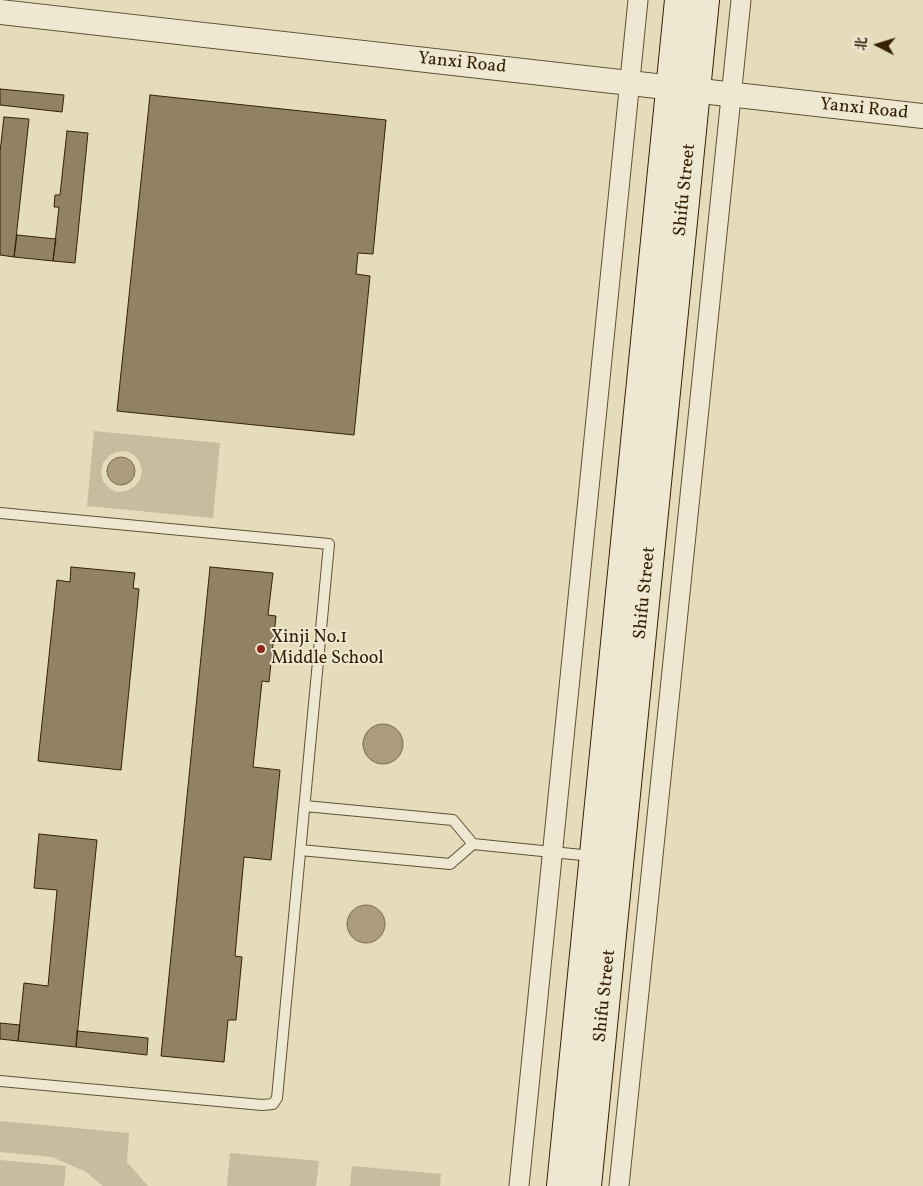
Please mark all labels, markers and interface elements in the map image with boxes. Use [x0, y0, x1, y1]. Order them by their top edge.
north arrow [853, 20, 903, 70]
text: 北 [852, 36, 873, 51]
street label: Yanxi Road [417, 49, 507, 79]
street label: Yanxi Road [819, 95, 909, 125]
street label: Shifu Street [670, 143, 702, 237]
street label: Shifu Street [630, 546, 662, 640]
place label: Xinji No.1 Middle School [271, 628, 384, 670]
marker: Xinji No.1 Middle School [255, 643, 267, 655]
street label: Shifu Street [590, 949, 622, 1043]

